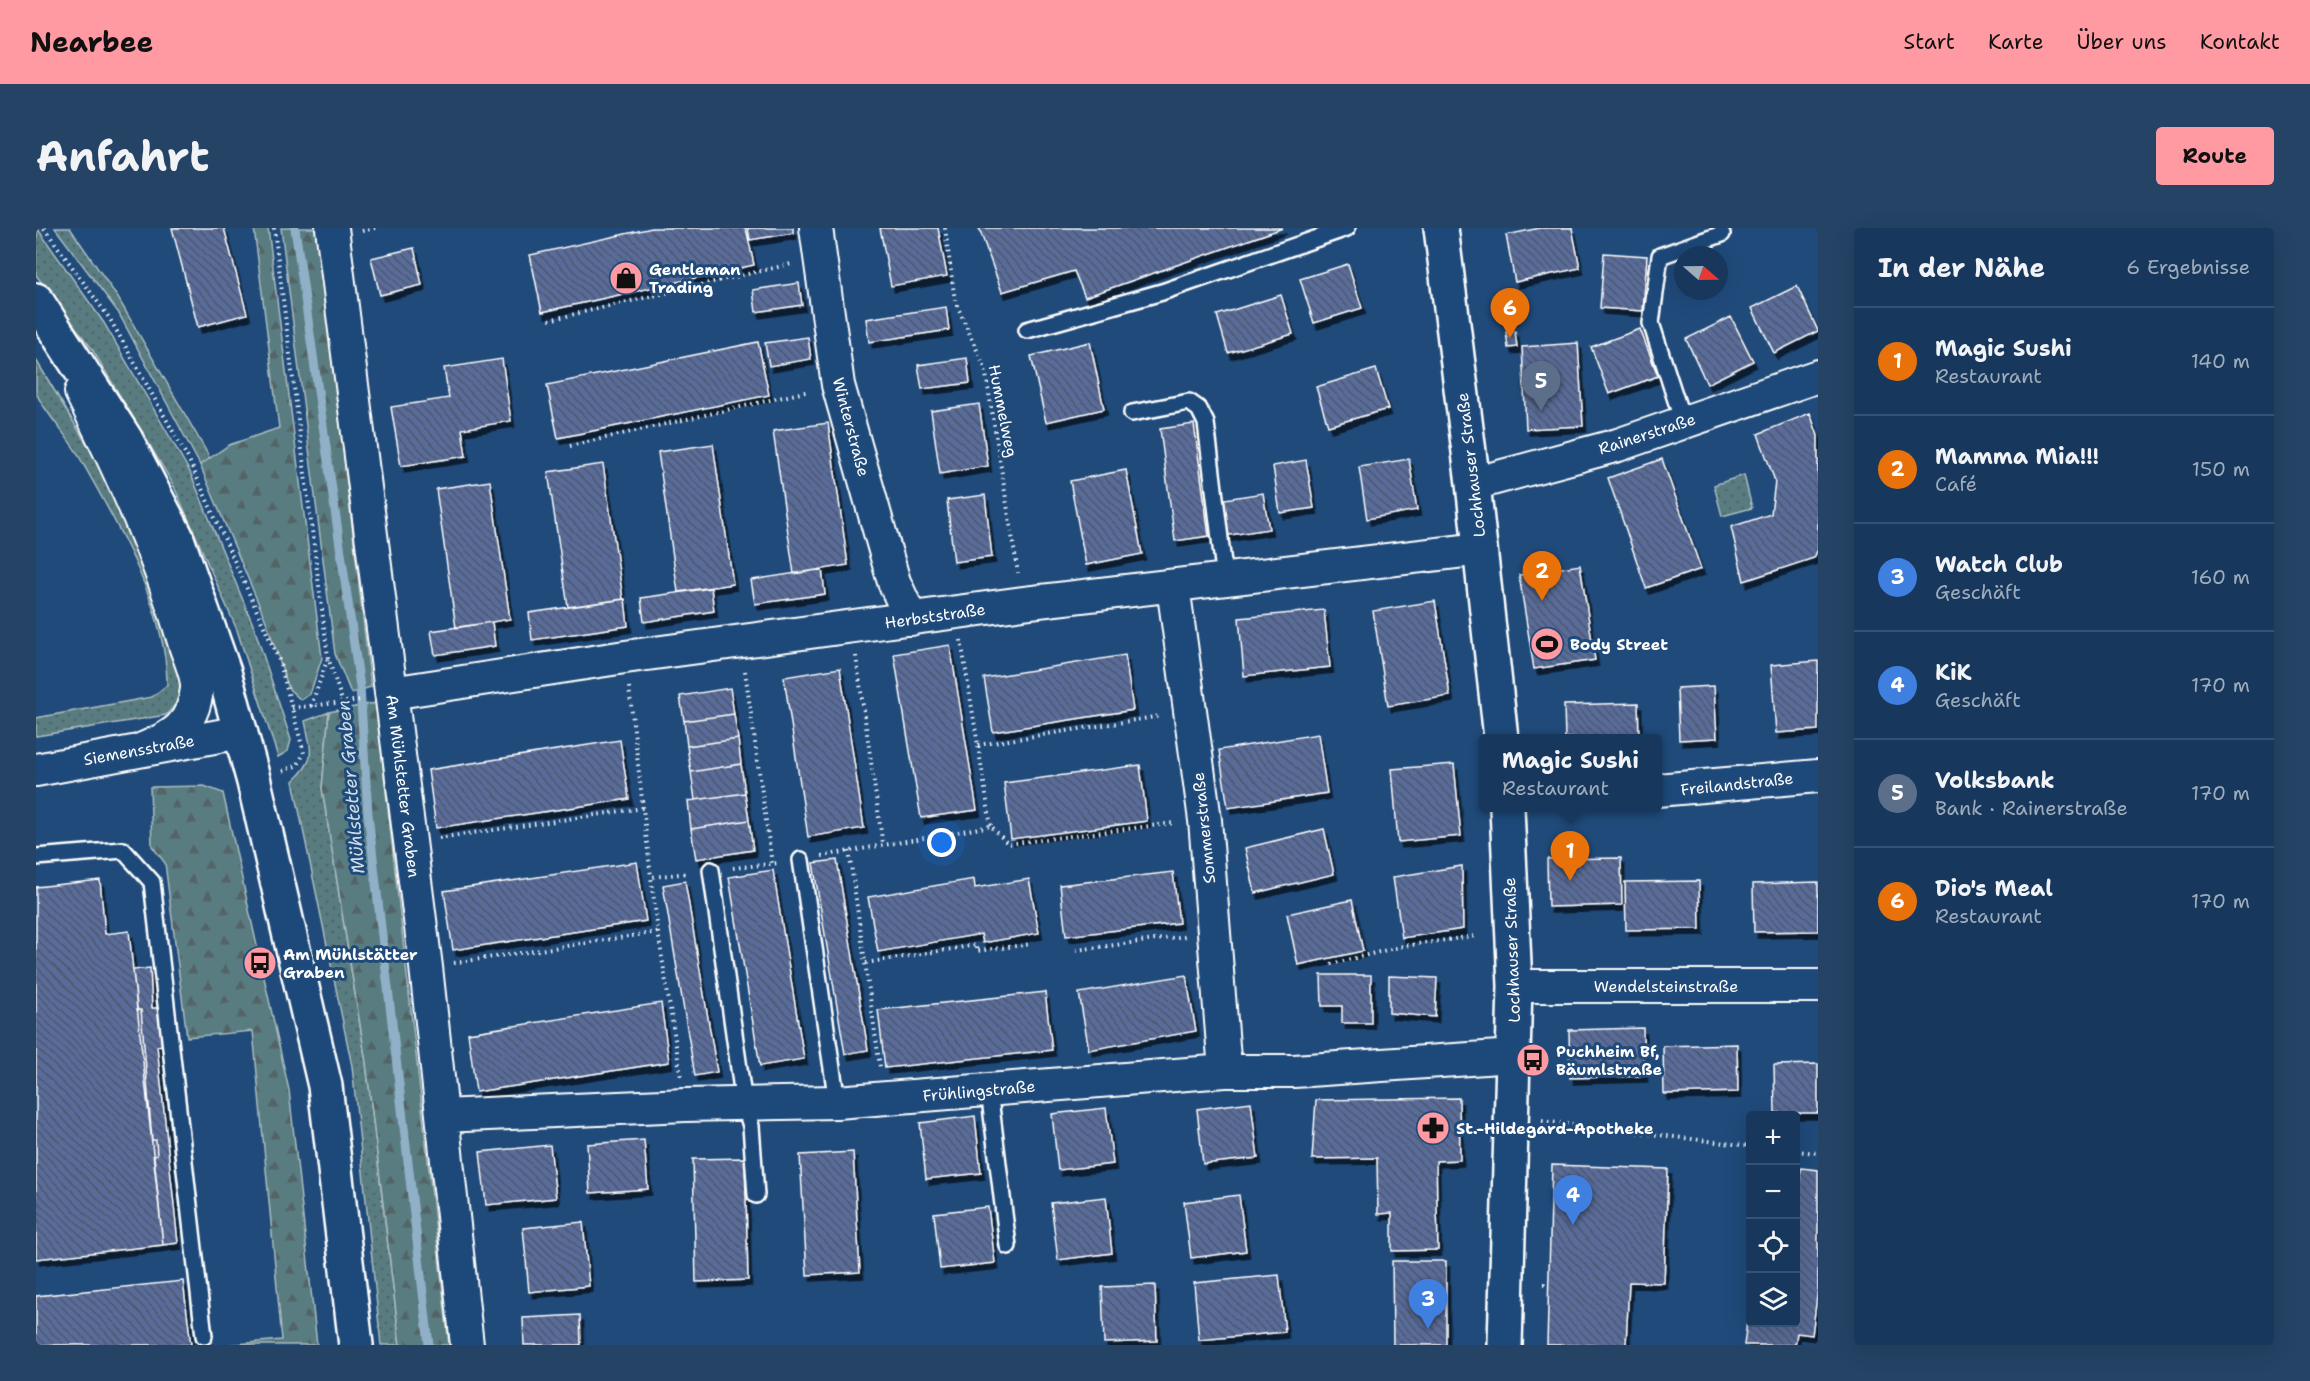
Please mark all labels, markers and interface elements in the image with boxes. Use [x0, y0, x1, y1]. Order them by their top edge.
text: Nearbee [30, 23, 153, 61]
text: Start [1904, 28, 1955, 56]
text: Karte [1988, 28, 2044, 56]
text: Über uns [2077, 28, 2167, 56]
text: Kontakt [2200, 28, 2280, 56]
button: Route [2156, 127, 2274, 185]
text: Anfahrt [36, 128, 209, 184]
north arrow [1674, 246, 1728, 300]
text: In der Nähe [1878, 250, 2045, 285]
text: 6 Ergebnisse [2126, 254, 2250, 280]
place label: Gentleman Trading [649, 259, 741, 298]
shop icon: Gentleman Trading [608, 260, 644, 296]
pin: 6 [1490, 288, 1530, 338]
text: Magic Sushi [1935, 334, 2072, 363]
text: 1 [1893, 348, 1902, 374]
text: 140 m [2191, 348, 2250, 374]
pin: 5 [1522, 362, 1560, 411]
street label: Hummelweg [984, 363, 1022, 459]
text: Restaurant [1935, 363, 2042, 389]
street label: Winterstraße [828, 375, 874, 479]
street label: Lochhauser Straße [1452, 392, 1490, 538]
street label: Rainerstraße [1596, 408, 1698, 460]
text: Mamma Mia!!! [1935, 442, 2099, 471]
text: 2 [1891, 456, 1905, 482]
text: 150 m [2192, 456, 2250, 482]
text: Café [1935, 471, 1977, 497]
text: Watch Club [1935, 550, 2063, 579]
pin: 2 [1522, 552, 1562, 601]
text: 3 [1891, 564, 1905, 590]
text: 160 m [2191, 564, 2250, 590]
text: Geschäft [1935, 579, 2021, 605]
street label: Herbststraße [883, 599, 987, 633]
sports icon: Body Street [1529, 626, 1565, 662]
place label: Body Street [1570, 634, 1668, 655]
text: KiK [1935, 658, 1971, 687]
text: 4 [1891, 672, 1905, 698]
text: 170 m [2191, 672, 2250, 698]
text: Geschäft [1935, 687, 2021, 713]
street label: Am Mühlstetter Graben [381, 693, 425, 879]
water label: Mühlstetter Graben [331, 699, 371, 875]
street label: Siemensstraße [82, 730, 196, 770]
popup [1479, 734, 1662, 812]
text: Magic Sushi [1502, 746, 1639, 775]
text: Volksbank [1935, 766, 2055, 795]
street label: Freilandstraße [1680, 768, 1794, 800]
street label: Sommerstraße [1188, 771, 1220, 885]
text: Restaurant [1502, 775, 1609, 801]
text: 5 [1891, 780, 1904, 806]
text: 170 m [2191, 780, 2250, 806]
text: Bank · Rainerstraße [1935, 795, 2128, 821]
your location [927, 828, 956, 857]
pin: 1 [1550, 832, 1589, 881]
text: Dio's Meal [1935, 874, 2053, 903]
street label: Lochhauser Straße [1499, 877, 1525, 1023]
text: 6 [1891, 888, 1905, 914]
text: 170 m [2191, 888, 2250, 914]
text: Restaurant [1935, 903, 2042, 929]
place label: Am Mühlstätter Graben [283, 944, 418, 983]
bus stop icon: Am Mühlstätter Graben [242, 945, 278, 981]
street label: Wendelsteinstraße [1594, 976, 1738, 997]
place label: Puchheim Bf, Bäumlstraße [1556, 1041, 1662, 1080]
bus stop icon: Puchheim Bf, Bäumlstraße [1515, 1042, 1551, 1078]
street label: Frühlingstraße [922, 1076, 1036, 1106]
pharmacy icon: St.-Hildegard-Apotheke [1415, 1110, 1451, 1146]
map controls [1746, 1111, 1800, 1327]
button: + [1746, 1111, 1800, 1165]
place label: St.-Hildegard-Apotheke [1456, 1118, 1654, 1139]
button: − [1746, 1165, 1800, 1219]
pin: 4 [1554, 1176, 1592, 1225]
button: locate [1746, 1219, 1800, 1273]
button: layers [1746, 1273, 1800, 1327]
pin: 3 [1408, 1280, 1448, 1329]

